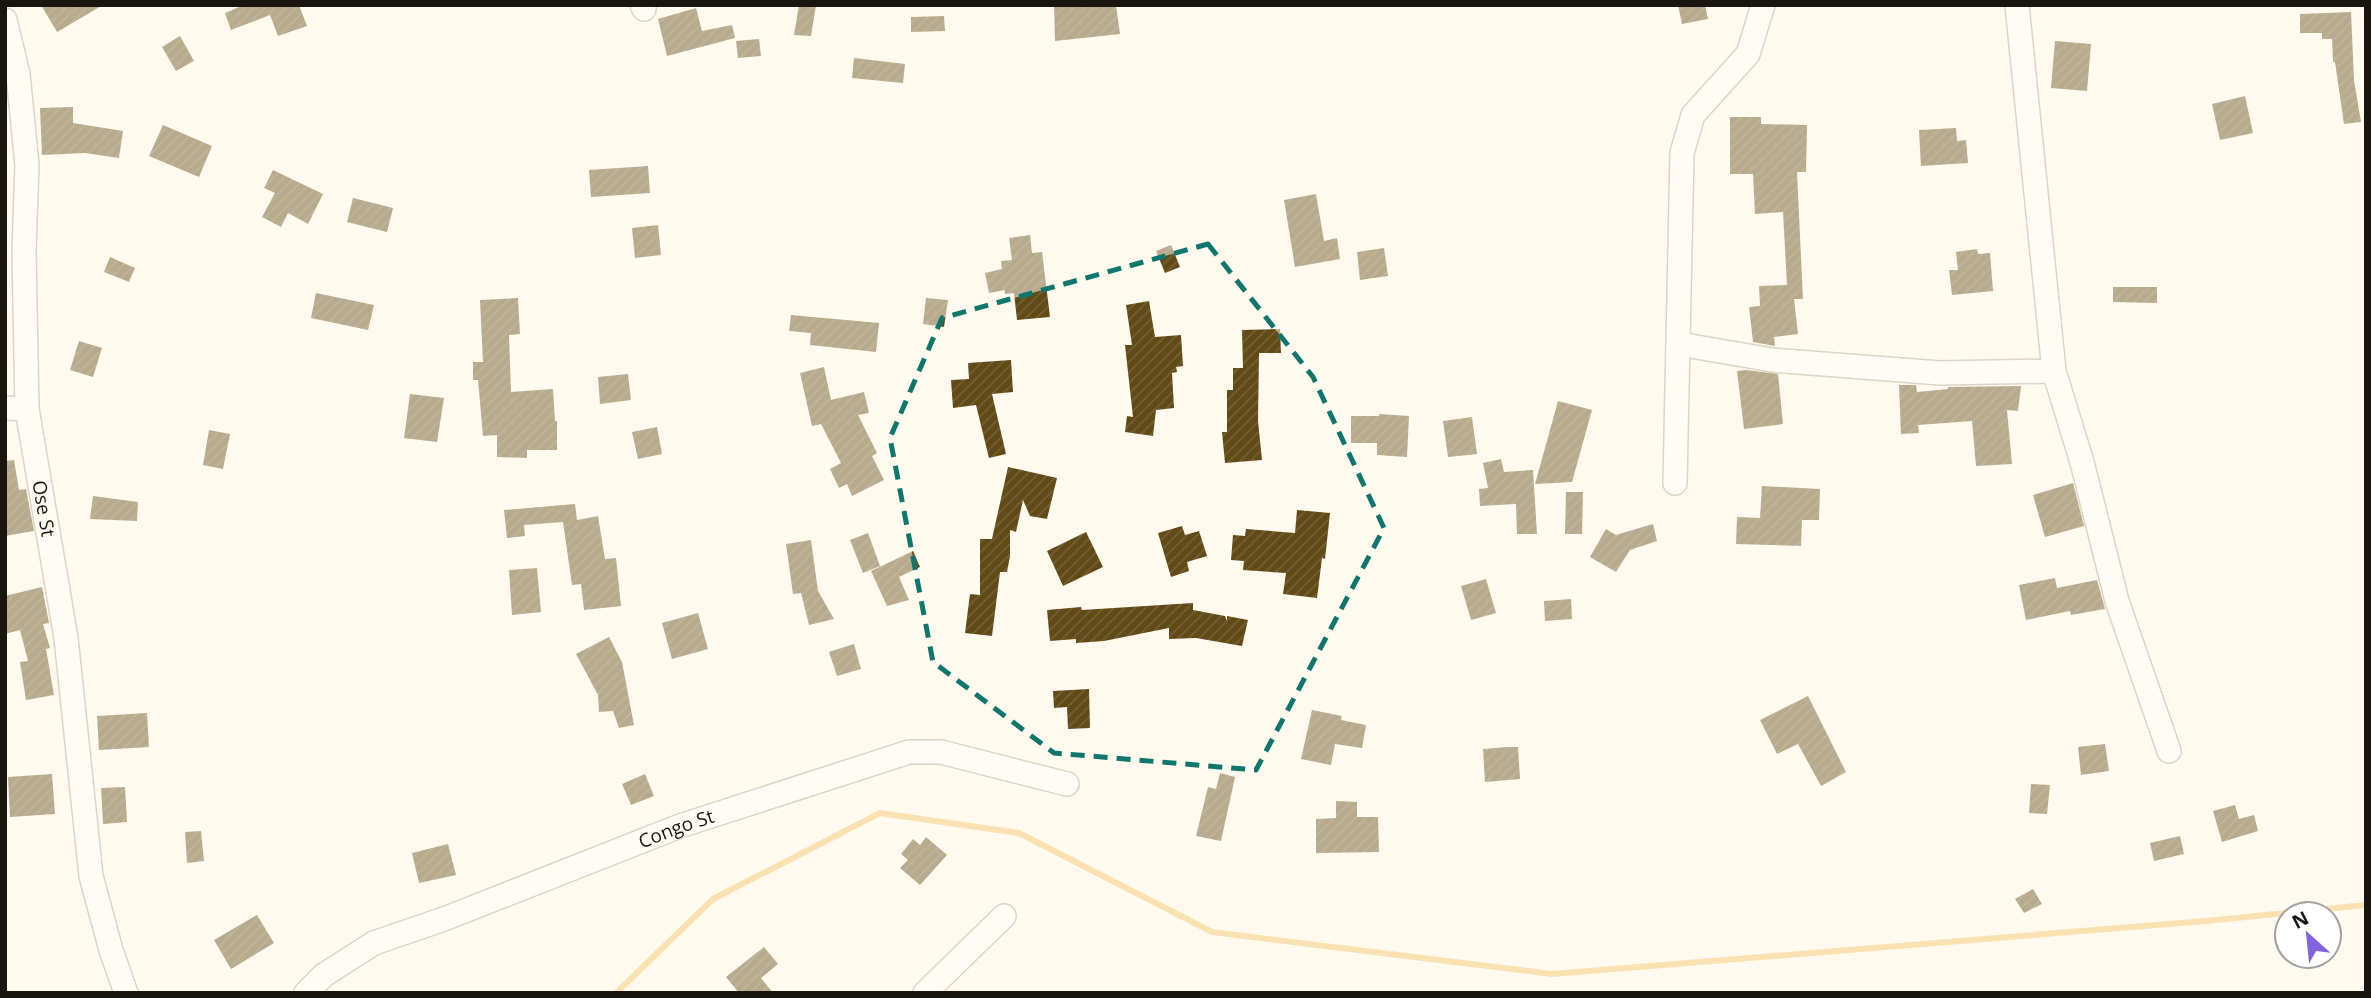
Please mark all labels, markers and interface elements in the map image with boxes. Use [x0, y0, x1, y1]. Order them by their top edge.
street label: Ose St [26, 478, 62, 539]
street label: Congo St [634, 803, 718, 854]
north arrow [2273, 900, 2343, 970]
text: N [2287, 905, 2313, 935]

